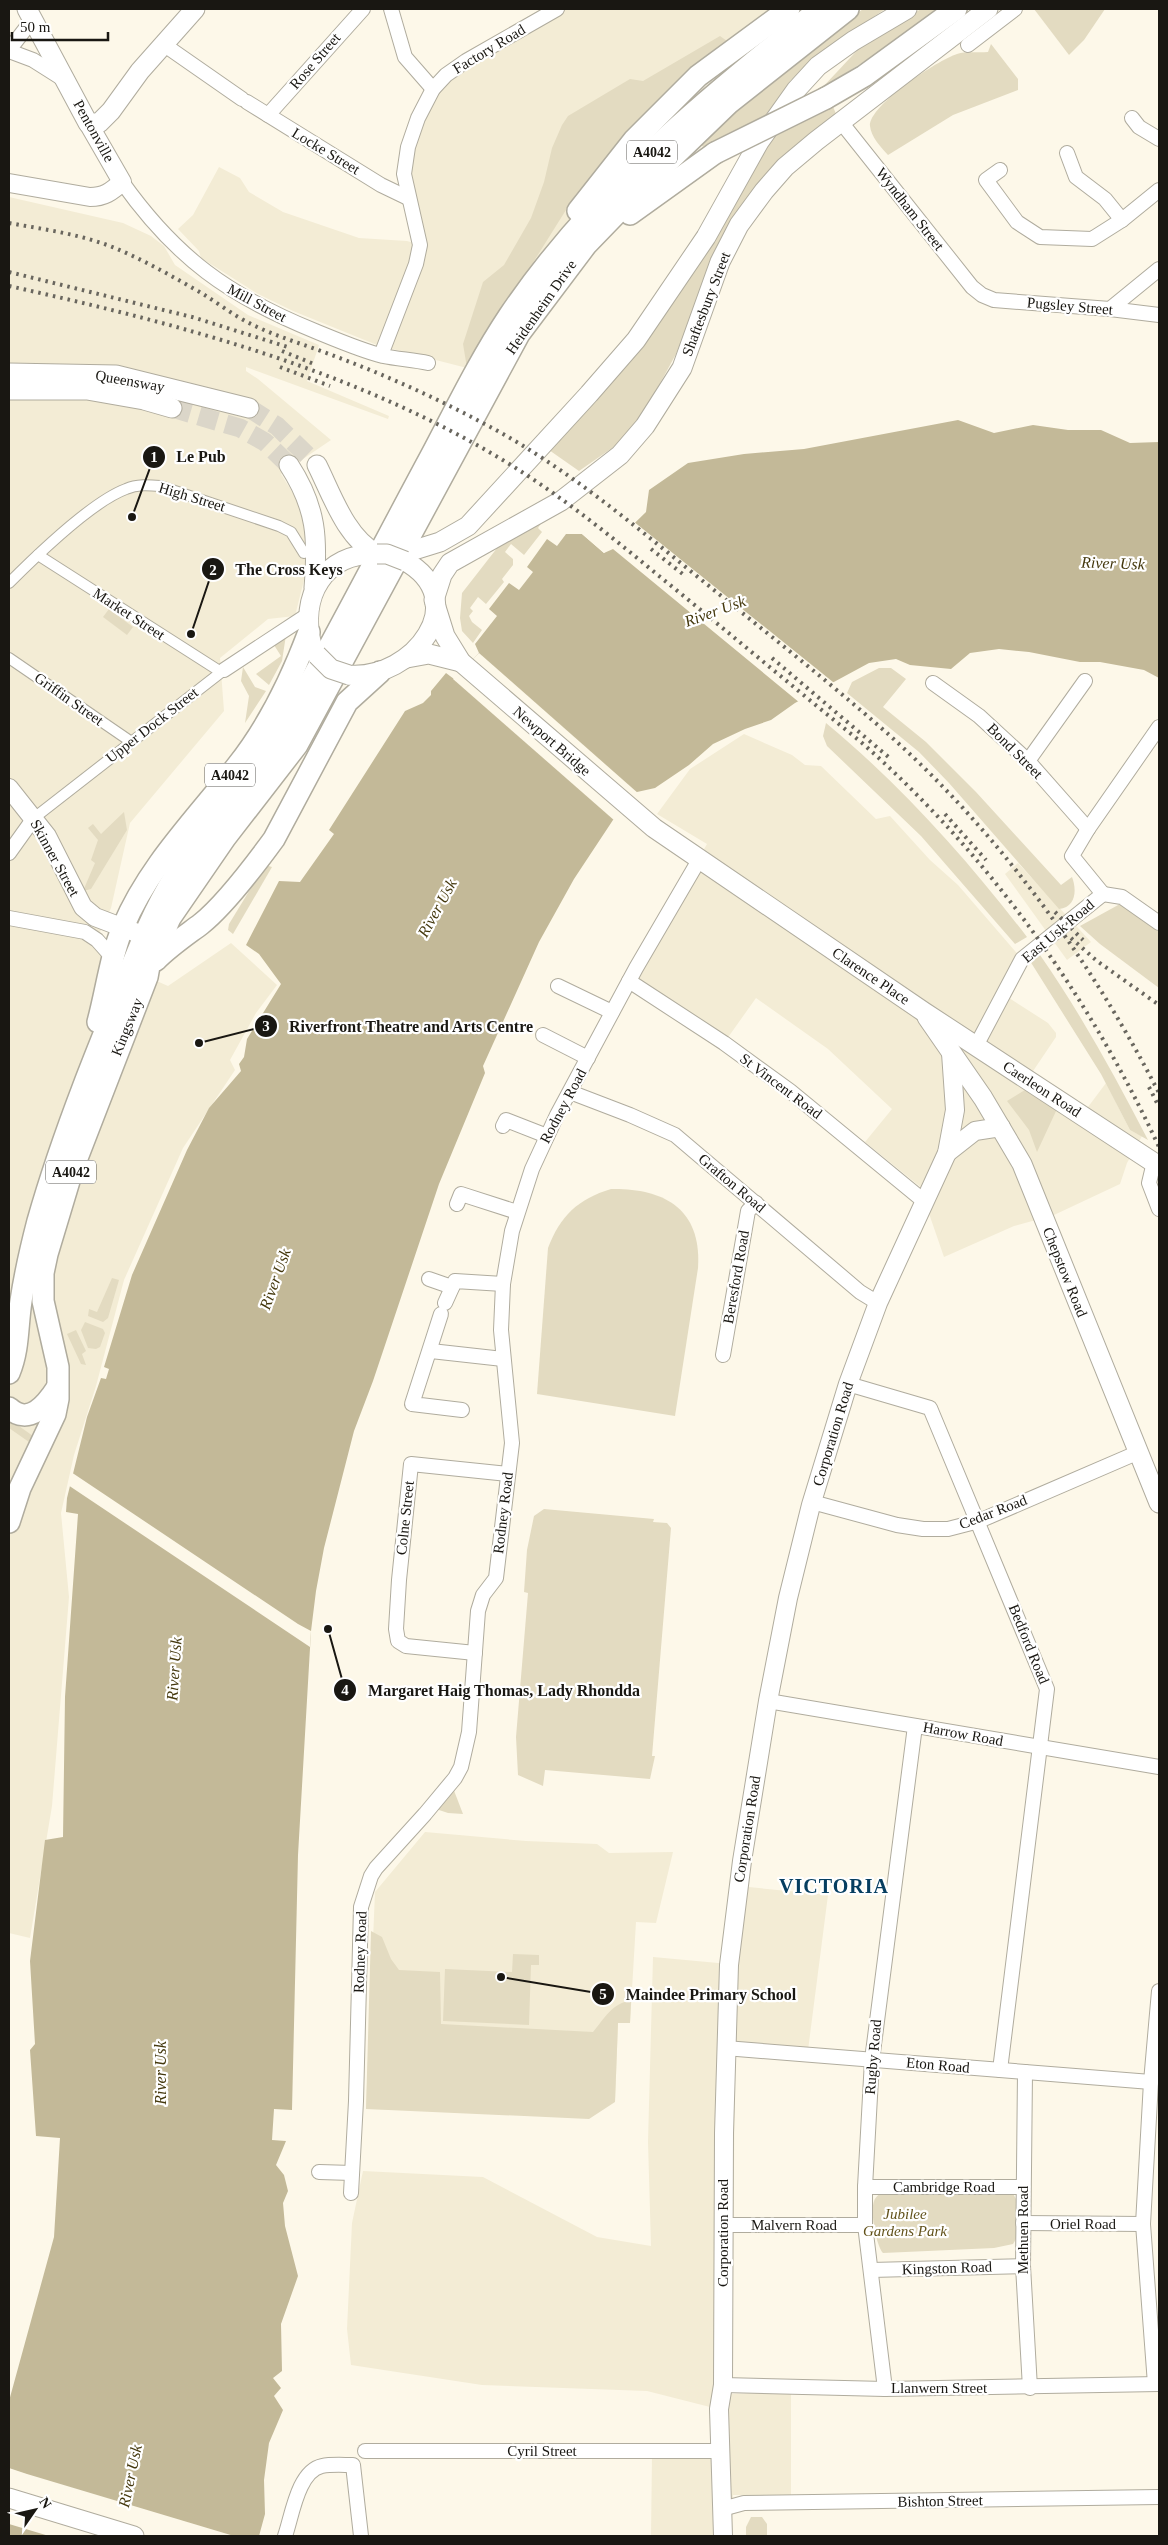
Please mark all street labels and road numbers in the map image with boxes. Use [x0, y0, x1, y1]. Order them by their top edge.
street label: Factory Road [450, 21, 528, 77]
street label: Rose Street [286, 29, 344, 92]
street label: Pentonville [70, 97, 118, 165]
street label: Locke Street [289, 125, 363, 178]
road number: A4042 [627, 140, 677, 163]
street label: Wyndham Street [873, 165, 948, 254]
street label: Shaftesbury Street [679, 249, 734, 358]
street label: Heidenheim Drive [503, 257, 580, 357]
street label: Mill Street [225, 281, 290, 326]
street label: Pugsley Street [1026, 294, 1114, 318]
street label: Queensway [94, 367, 166, 395]
street label: High Street [157, 479, 228, 515]
street label: Market Street [90, 585, 168, 644]
street label: Griffin Street [32, 669, 107, 729]
street label: Upper Dock Street [103, 684, 202, 766]
street label: Newport Bridge [510, 703, 594, 779]
street label: Bond Street [984, 720, 1046, 782]
road number: A4042 [205, 764, 255, 786]
street label: Skinner Street [27, 817, 83, 900]
street label: East Usk Road [1019, 896, 1098, 966]
street label: Clarence Place [829, 944, 913, 1008]
street label: Kingsway [108, 995, 146, 1058]
street label: St Vincent Road [737, 1050, 825, 1122]
street label: Caerleon Road [1000, 1058, 1084, 1120]
street label: Rodney Road [537, 1066, 590, 1146]
street label: Grafton Road [695, 1150, 769, 1216]
road number: A4042 [46, 1160, 96, 1184]
street label: Chepstow Road [1040, 1225, 1090, 1320]
street label: Beresford Road [720, 1229, 752, 1325]
street label: Corporation Road [810, 1380, 857, 1488]
street label: Rodney Road [490, 1471, 516, 1555]
street label: Colne Street [393, 1479, 417, 1556]
street label: Cedar Road [957, 1492, 1030, 1532]
street label: Bedford Road [1006, 1602, 1052, 1687]
street label: Harrow Road [922, 1719, 1005, 1749]
street label: Corporation Road [731, 1774, 763, 1884]
street label: Rodney Road [351, 1910, 369, 1993]
street label: Rugby Road [862, 2018, 884, 2095]
street label: Eton Road [906, 2054, 971, 2076]
street label: Corporation Road [715, 2179, 731, 2287]
street label: Cambridge Road [893, 2179, 996, 2195]
street label: Methuen Road [1015, 2185, 1031, 2274]
street label: Oriel Road [1050, 2216, 1117, 2232]
street label: Malvern Road [751, 2217, 838, 2233]
street label: Kingston Road [902, 2258, 993, 2278]
street label: Llanwern Street [891, 2380, 988, 2396]
street label: Cyril Street [507, 2443, 578, 2459]
street label: Bishton Street [897, 2492, 984, 2510]

